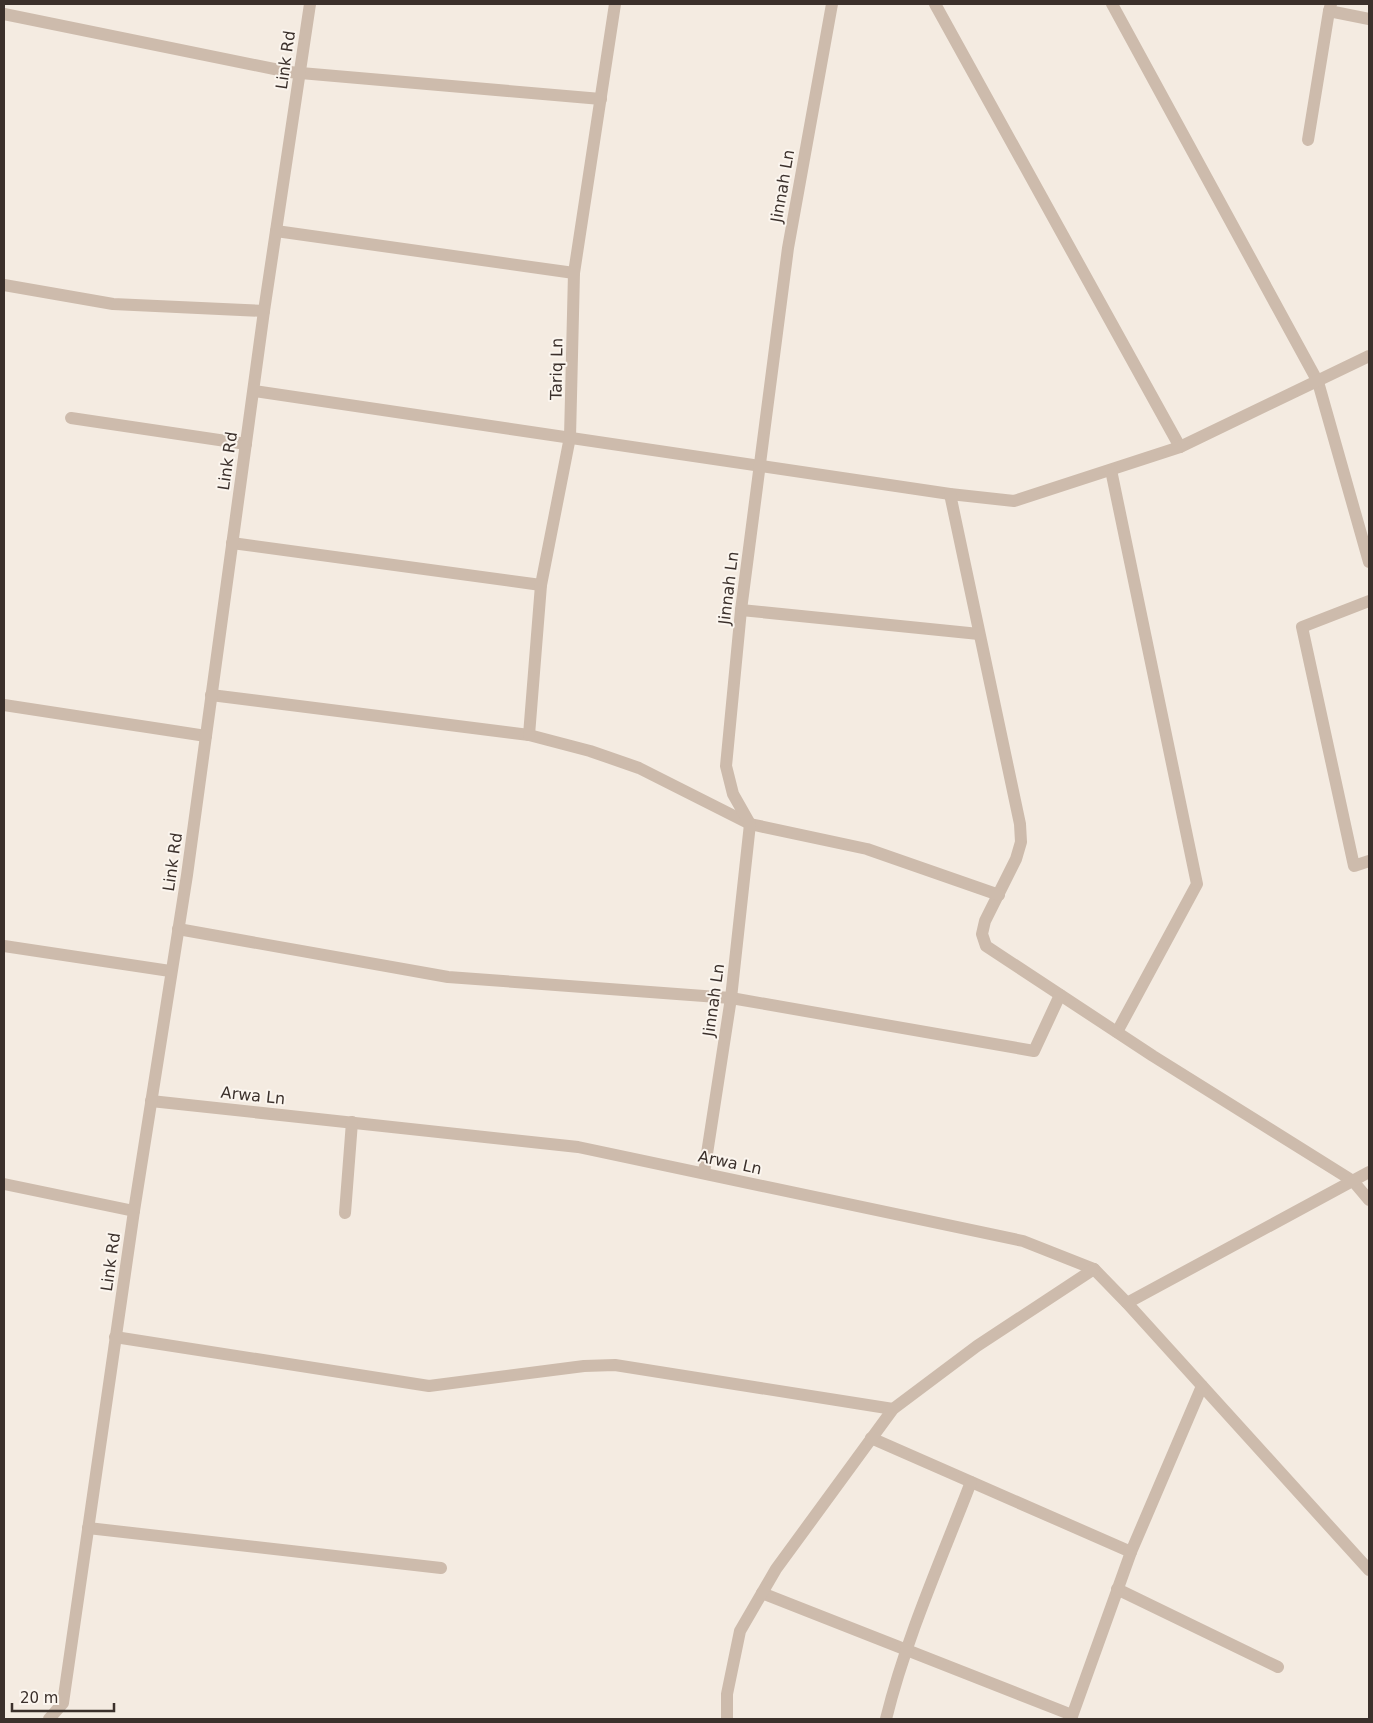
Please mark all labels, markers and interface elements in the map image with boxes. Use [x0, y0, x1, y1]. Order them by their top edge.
street label: Link Rd [272, 29, 299, 91]
street label: Jinnah Ln [767, 148, 798, 225]
street label: Tariq Ln [546, 338, 567, 401]
street label: Link Rd [214, 430, 241, 492]
street label: Jinnah Ln [714, 550, 742, 627]
street label: Link Rd [159, 831, 186, 893]
street label: Jinnah Ln [699, 962, 728, 1039]
street label: Arwa Ln [220, 1083, 286, 1108]
street label: Arwa Ln [696, 1146, 763, 1178]
street label: Link Rd [97, 1231, 124, 1293]
scale bar [12, 1680, 115, 1712]
text: 20 m [20, 1689, 58, 1707]

